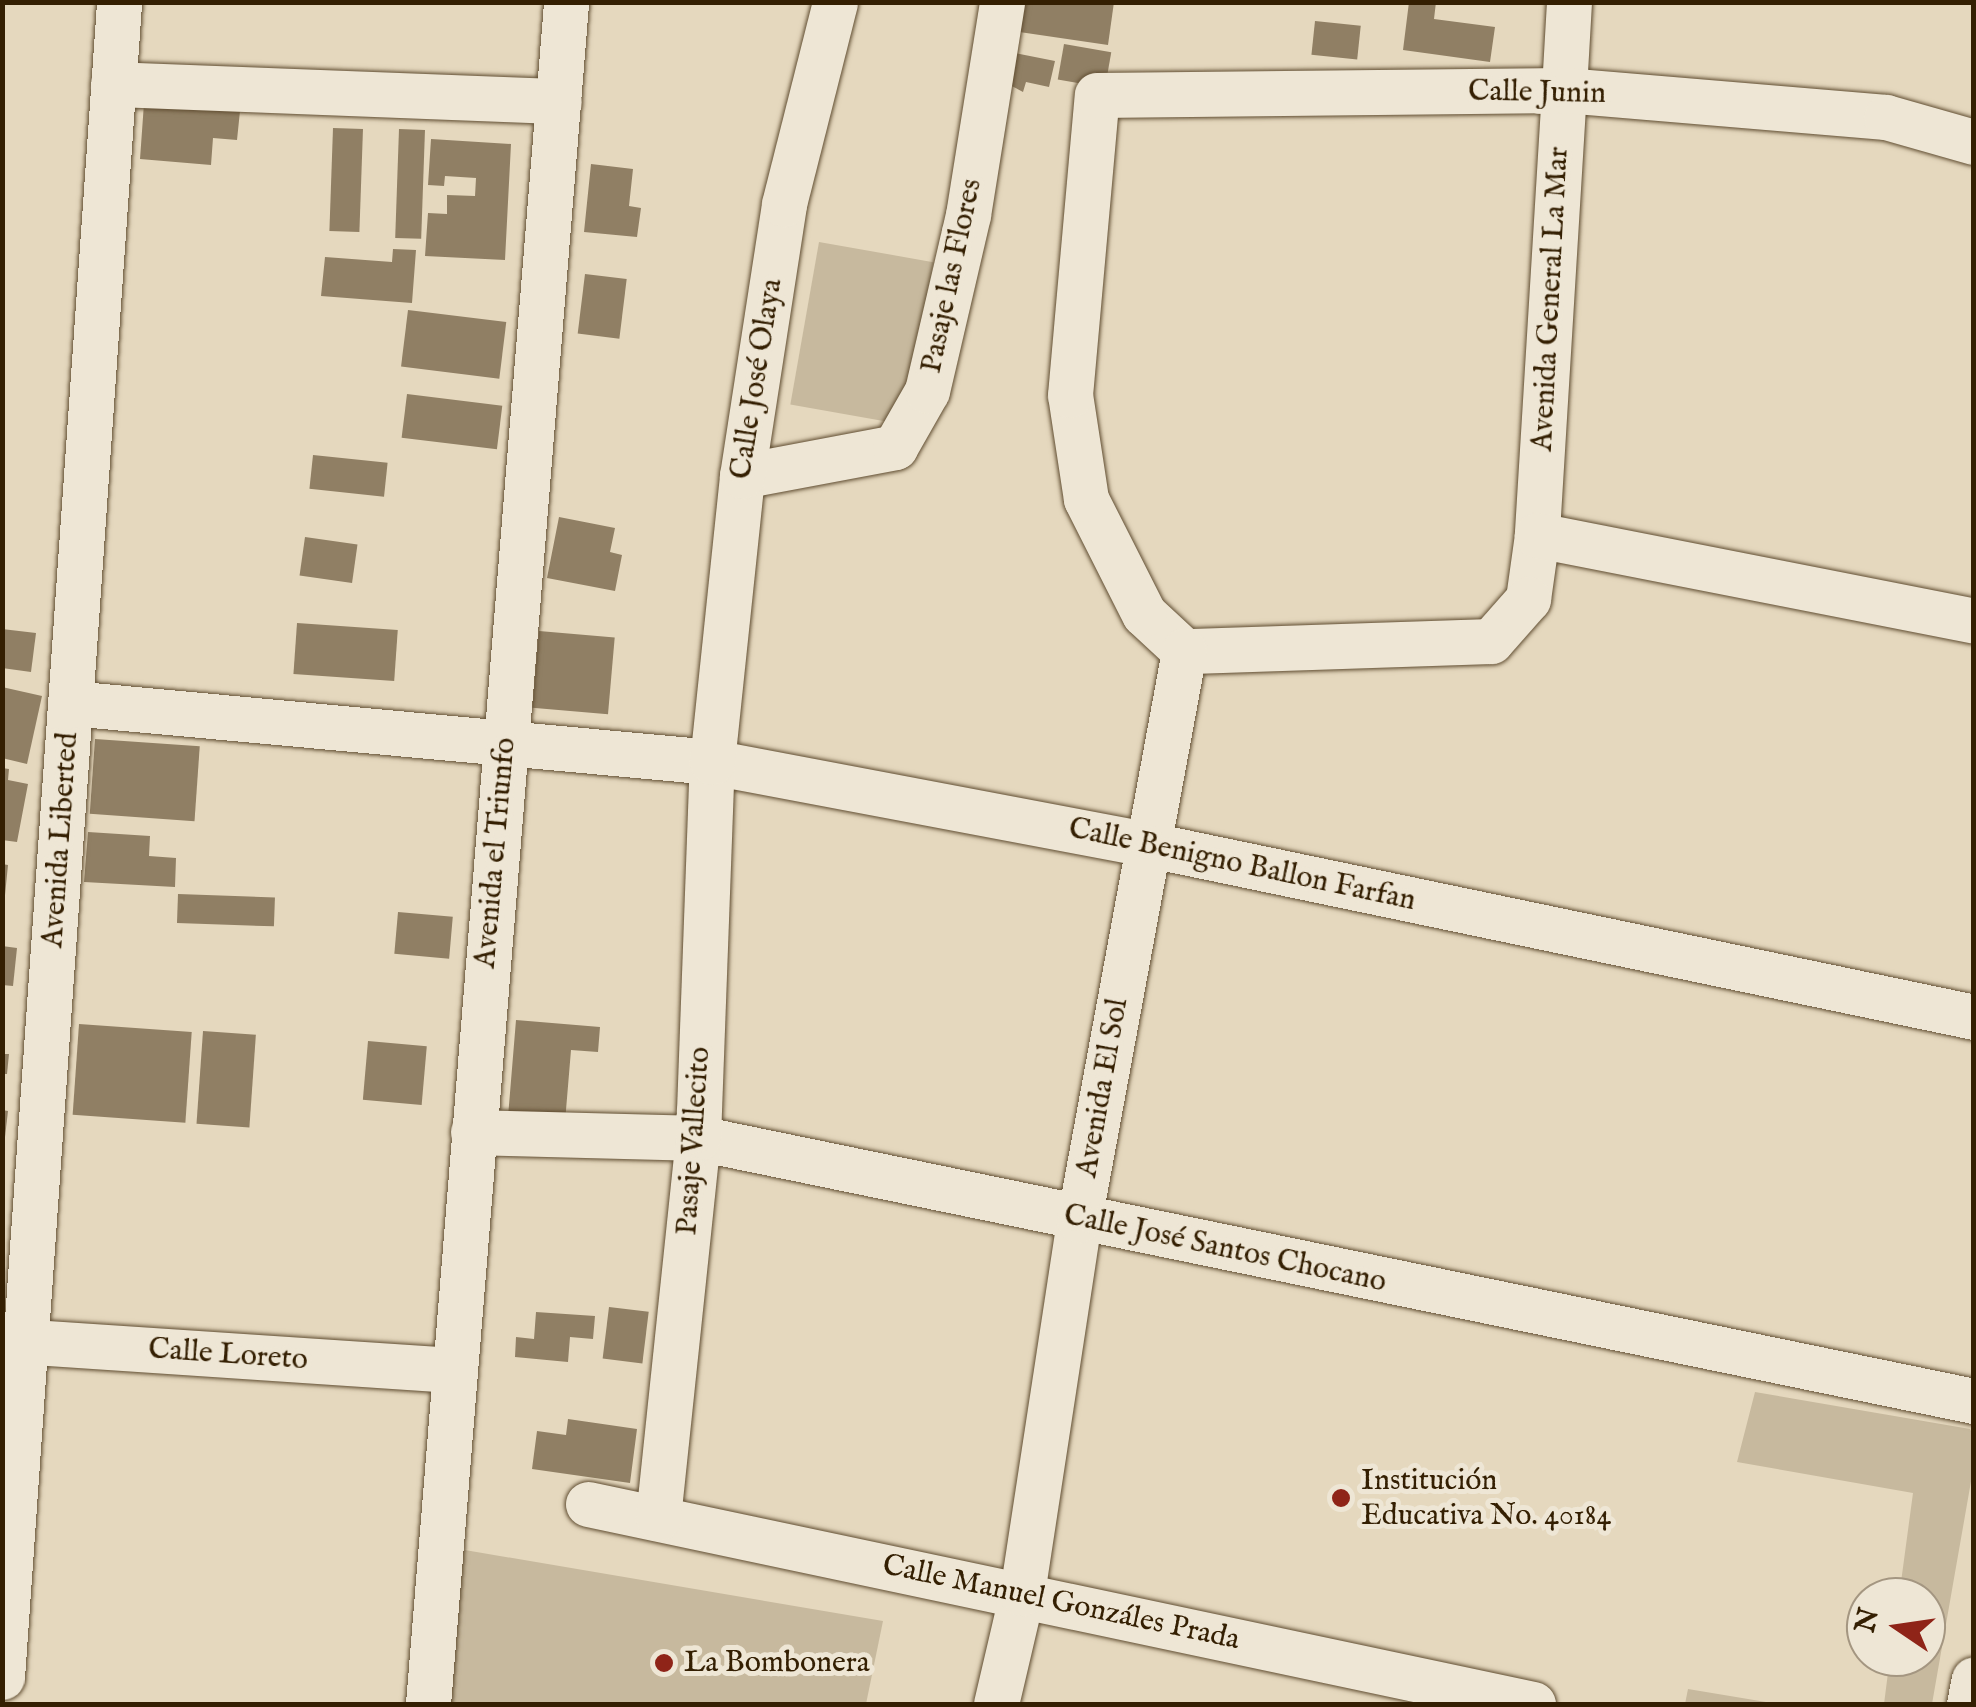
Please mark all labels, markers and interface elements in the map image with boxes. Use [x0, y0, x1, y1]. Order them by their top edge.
street label: Calle Junin [1468, 74, 1606, 112]
street label: Avenida General La Mar [1525, 146, 1577, 452]
street label: Pasaje las Flores [914, 175, 990, 377]
street label: Calle José Olaya [723, 276, 791, 482]
street label: Avenida Liberted [36, 731, 86, 949]
street label: Avenida el Triunfo [468, 736, 524, 970]
street label: Calle Benigno Ballon Farfan [1065, 811, 1419, 919]
street label: Avenida El Sol [1070, 996, 1136, 1180]
street label: Pasaje Vallecito [669, 1045, 719, 1237]
street label: Calle José Santos Chocano [1061, 1197, 1389, 1301]
street label: Calle Loreto [147, 1331, 309, 1379]
place label: Institución Educativa No. 40184 [1361, 1463, 1611, 1534]
marker: Institución Educativa No. 40184 [1330, 1487, 1352, 1509]
street label: Calle Manuel Gonzáles Prada [879, 1548, 1243, 1658]
north arrow [1846, 1577, 1946, 1677]
text: N [1848, 1605, 1888, 1636]
place label: La Bombonera [684, 1645, 870, 1681]
marker: La Bombonera [653, 1652, 675, 1674]

